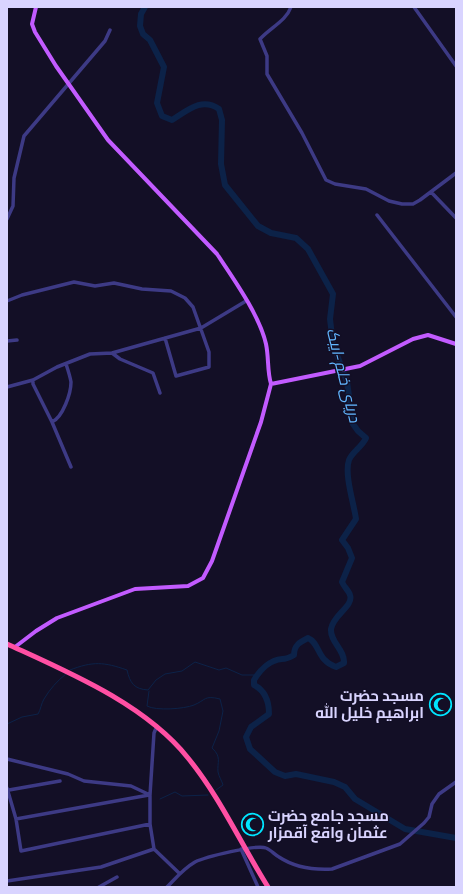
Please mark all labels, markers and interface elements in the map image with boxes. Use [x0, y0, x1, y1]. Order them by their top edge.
water label: دریای خلم-ایبک [321, 326, 366, 426]
place label: مسجد حضرت ابراهیم خلیل الله [315, 686, 424, 723]
mosque icon: مسجد حضرت ابراهیم خلیل الله [427, 692, 453, 718]
place label: مسجد جامع حضرت عثمان واقع آقمزار [267, 806, 389, 843]
mosque icon: مسجد جامع حضرت عثمان واقع آقمزار [240, 812, 266, 838]

